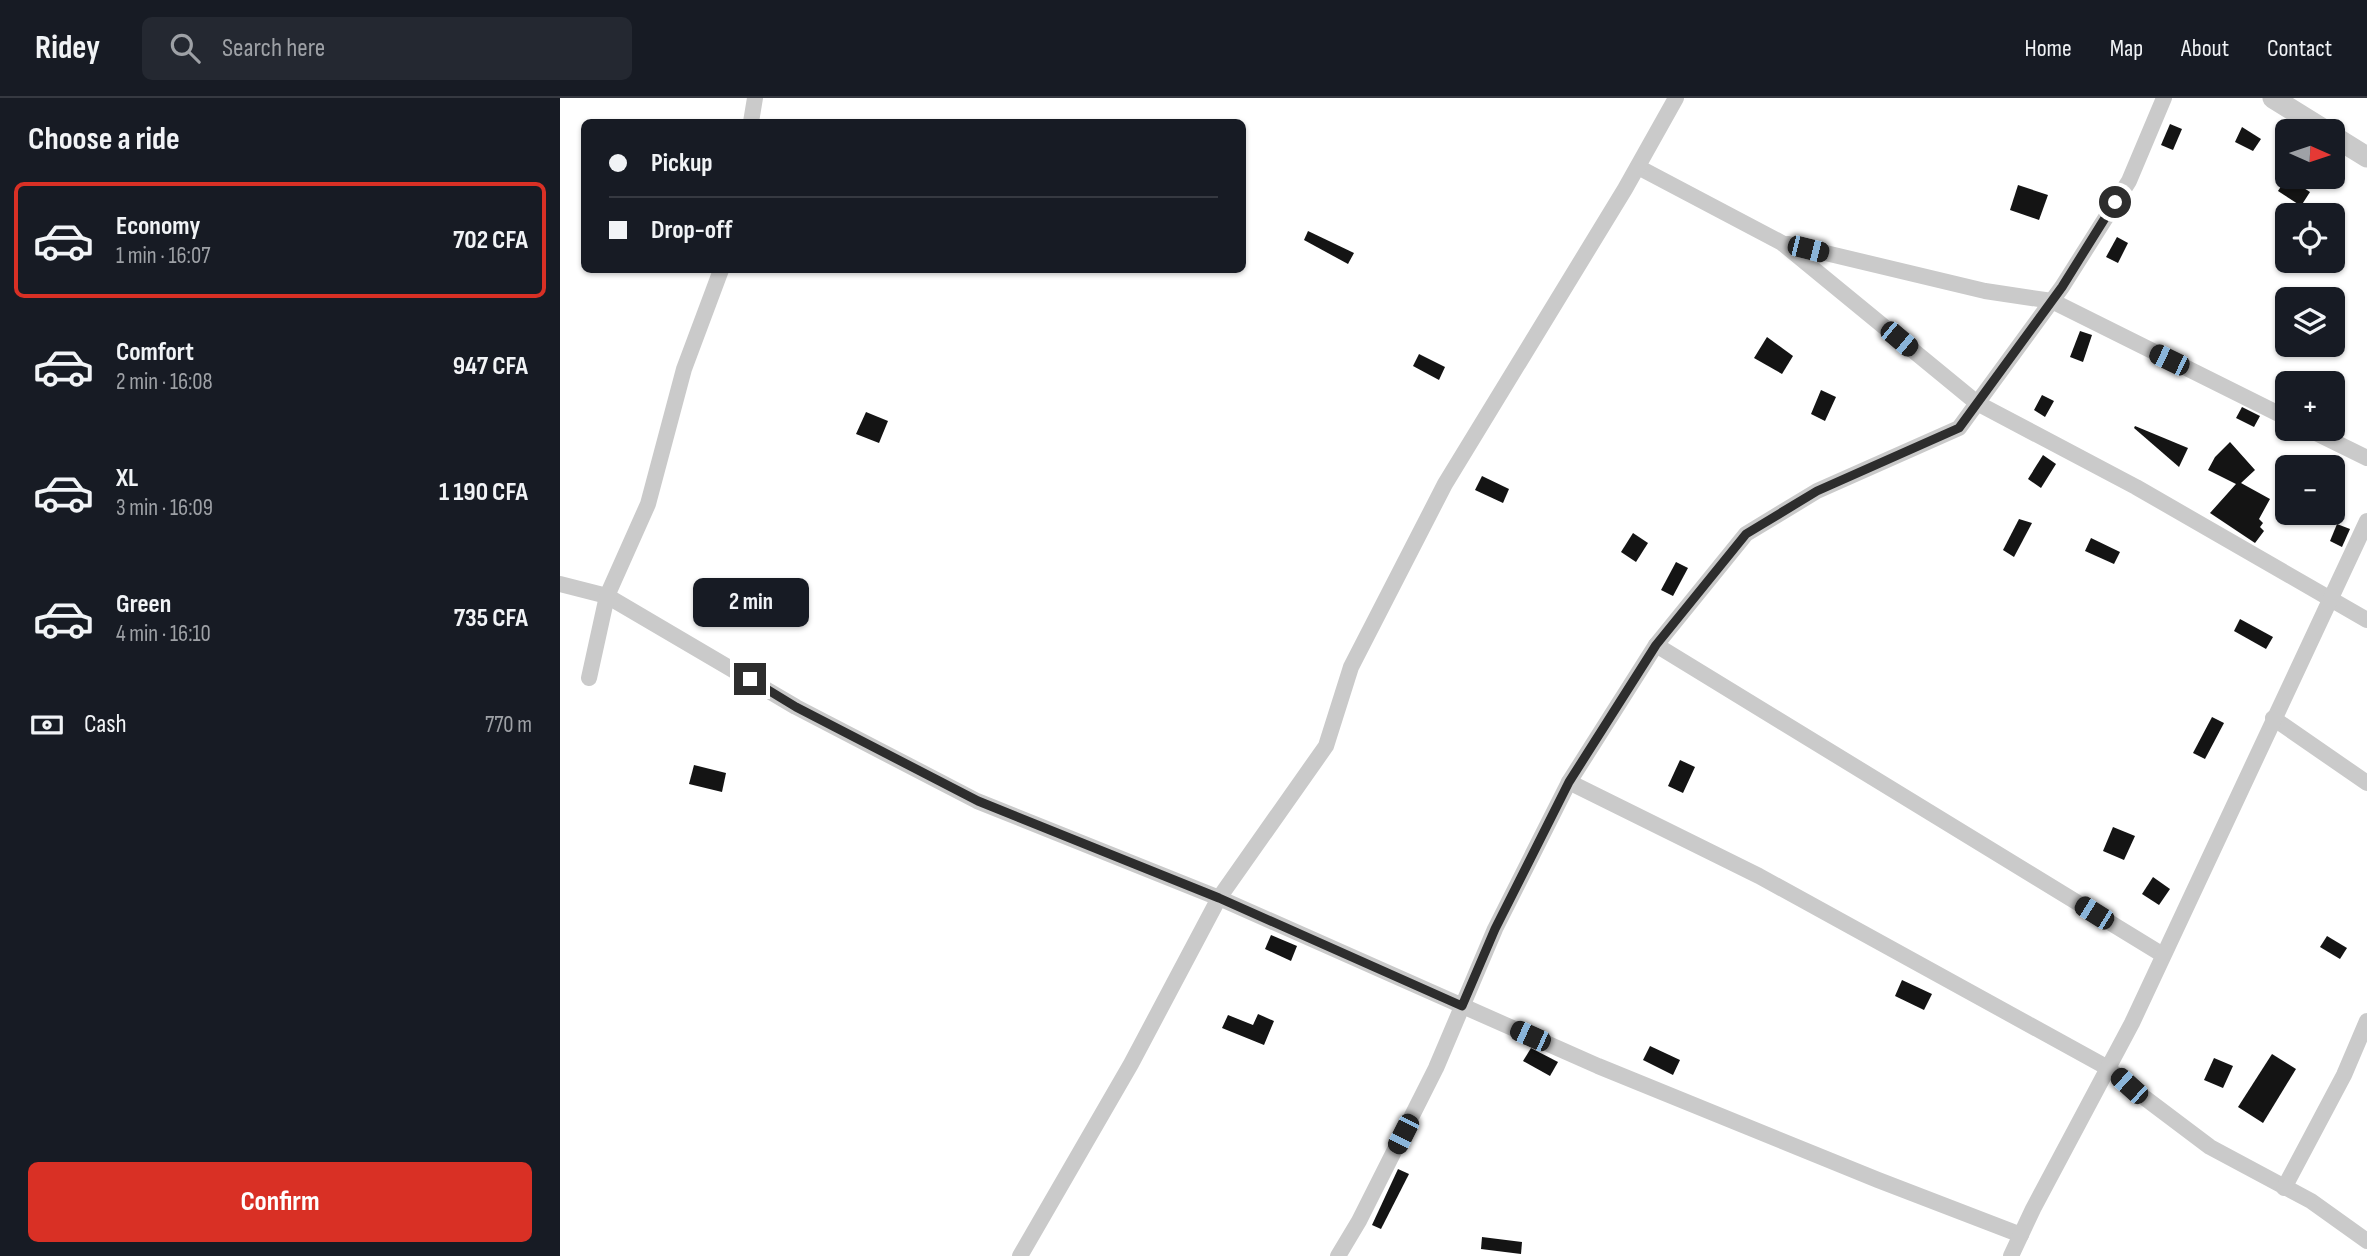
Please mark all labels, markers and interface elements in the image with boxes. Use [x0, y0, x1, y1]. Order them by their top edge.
search box [142, 17, 632, 80]
text: Ridey [35, 28, 100, 68]
icon: search [166, 29, 204, 67]
text: Search here [222, 33, 325, 64]
text: Home [2024, 34, 2072, 63]
text: Map [2110, 34, 2143, 63]
text: About [2181, 34, 2229, 63]
text: Contact [2267, 34, 2332, 63]
north arrow [2275, 119, 2345, 189]
map controls [2275, 119, 2345, 525]
text: Choose a ride [28, 120, 180, 159]
text: Pickup [651, 148, 713, 179]
route start [2099, 186, 2131, 218]
button: locate [2275, 203, 2345, 273]
icon: car [32, 209, 95, 272]
text: Economy [116, 211, 200, 242]
text: Drop-off [651, 215, 732, 246]
text: 702 CFA [453, 225, 528, 256]
car [1786, 234, 1831, 264]
text: 1 min · 16:07 [116, 242, 210, 270]
button: layers [2275, 287, 2345, 357]
car [1877, 317, 1922, 361]
icon: car [32, 335, 95, 398]
text: Comfort [116, 337, 194, 368]
car [2146, 341, 2193, 379]
text: 947 CFA [453, 351, 528, 382]
text: 2 min · 16:08 [116, 368, 213, 396]
button: + [2275, 371, 2345, 441]
button: − [2275, 455, 2345, 525]
icon: car [32, 461, 95, 524]
text: XL [116, 463, 138, 494]
text: 1 190 CFA [439, 477, 528, 508]
text: 3 min · 16:09 [116, 494, 213, 522]
callout: 2 min [692, 578, 808, 626]
icon: car [32, 587, 95, 650]
text: 2 min [729, 588, 773, 616]
text: Green [116, 589, 171, 620]
text: 735 CFA [454, 603, 528, 634]
text: 4 min · 16:10 [116, 620, 211, 648]
route end [734, 663, 766, 695]
icon: cash [28, 706, 66, 744]
text: Cash [84, 709, 127, 740]
text: 770 m [485, 711, 532, 739]
car [2071, 893, 2118, 933]
car [1507, 1018, 1554, 1054]
car [2107, 1064, 2152, 1108]
car [1385, 1111, 1422, 1157]
button: Confirm [28, 1162, 532, 1242]

